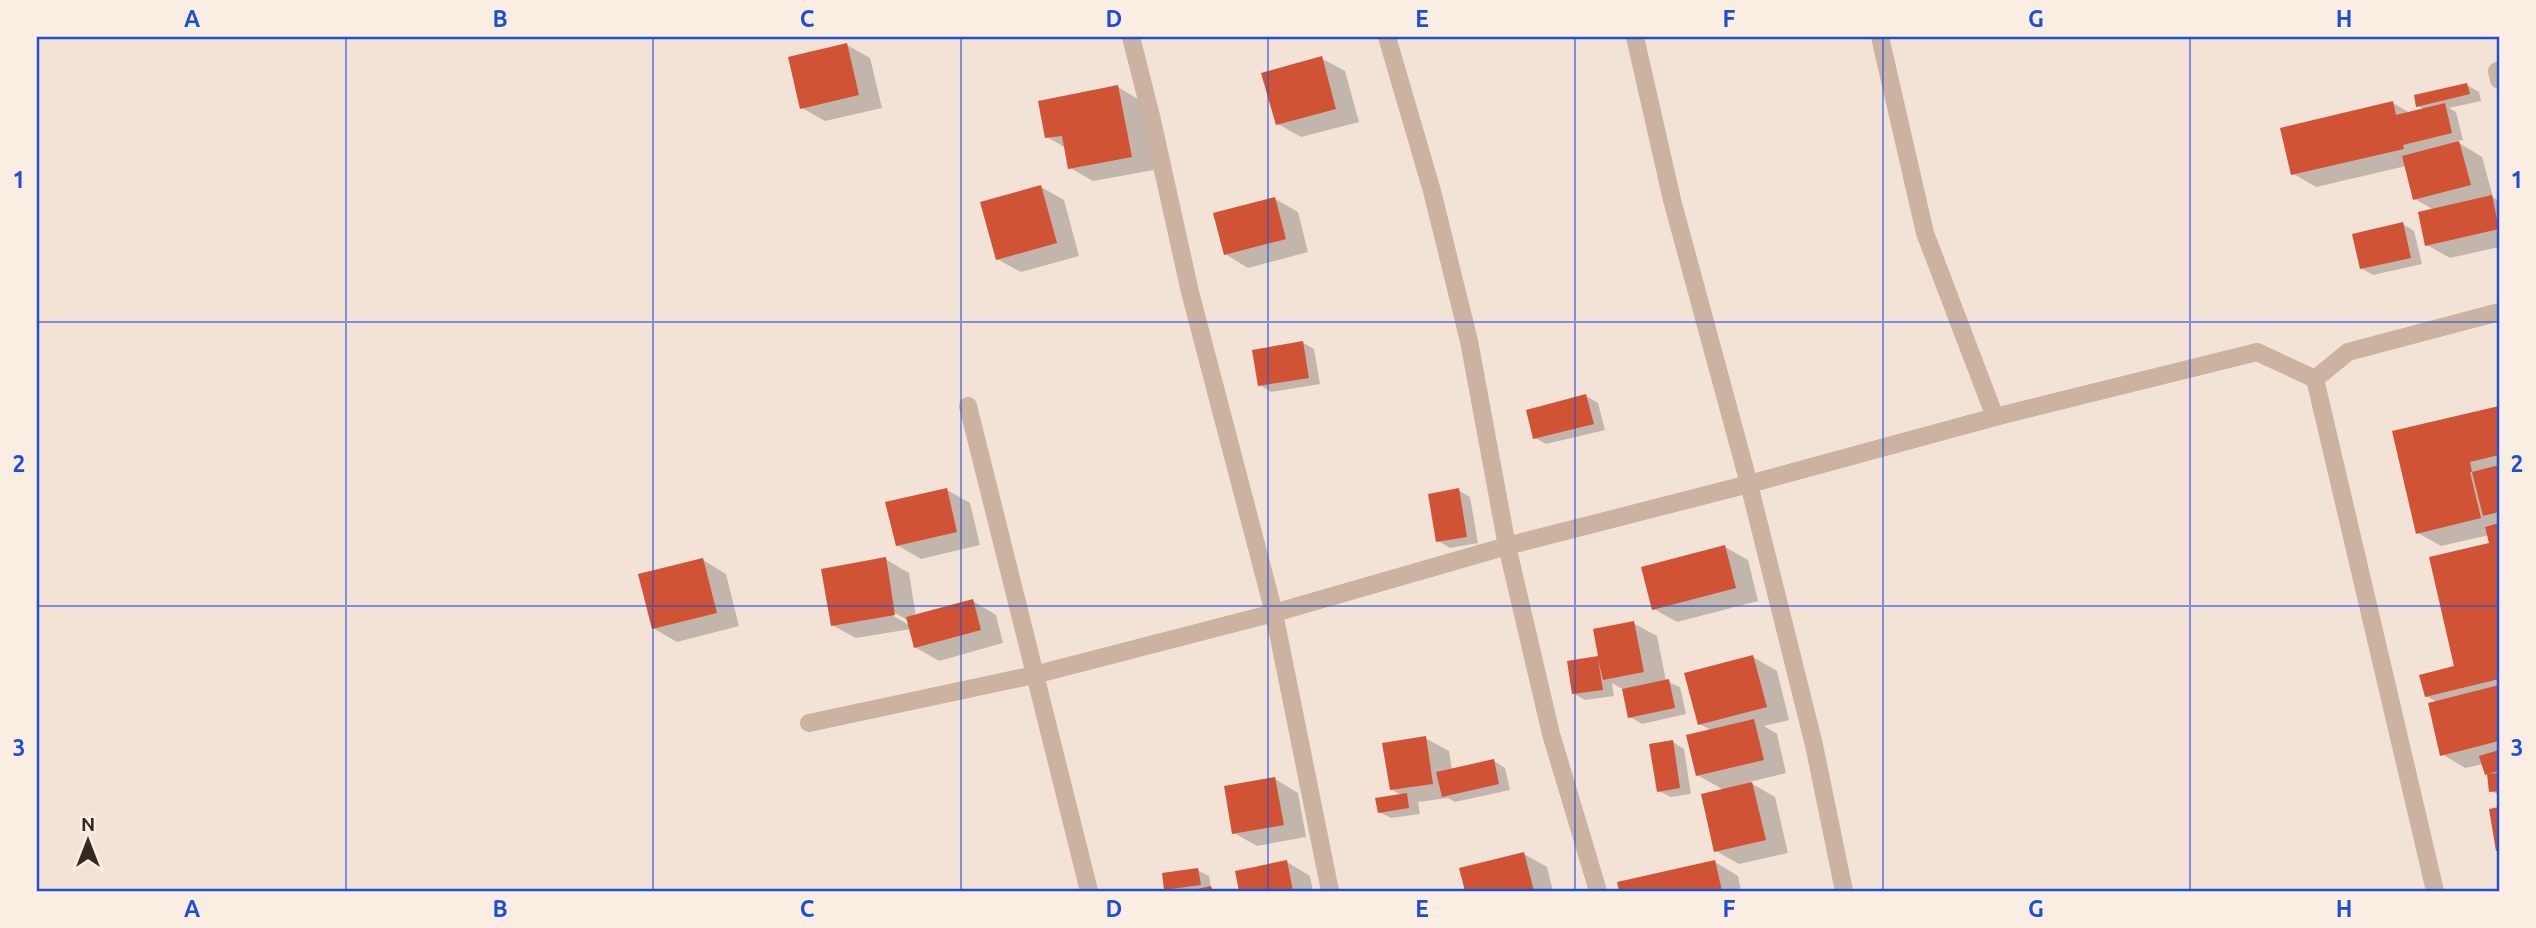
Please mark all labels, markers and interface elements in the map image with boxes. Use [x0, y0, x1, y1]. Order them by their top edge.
text: A [184, 6, 200, 31]
text: B [492, 6, 508, 31]
text: C [800, 6, 815, 31]
text: D [1106, 6, 1122, 31]
text: E [1415, 6, 1429, 31]
text: F [1723, 6, 1736, 31]
text: G [2028, 6, 2044, 31]
text: H [2336, 6, 2352, 31]
text: 1 [13, 167, 25, 192]
text: 1 [2511, 167, 2523, 192]
text: 2 [13, 451, 25, 476]
text: 2 [2511, 451, 2523, 476]
text: 3 [13, 735, 25, 760]
text: 3 [2511, 735, 2523, 760]
north arrow [52, 806, 122, 876]
text: N [81, 813, 95, 835]
text: A [184, 896, 200, 921]
text: B [492, 896, 508, 921]
text: C [800, 896, 815, 921]
text: D [1106, 896, 1122, 921]
text: E [1415, 896, 1429, 921]
text: F [1723, 896, 1736, 921]
text: G [2028, 896, 2044, 921]
text: H [2336, 896, 2352, 921]

